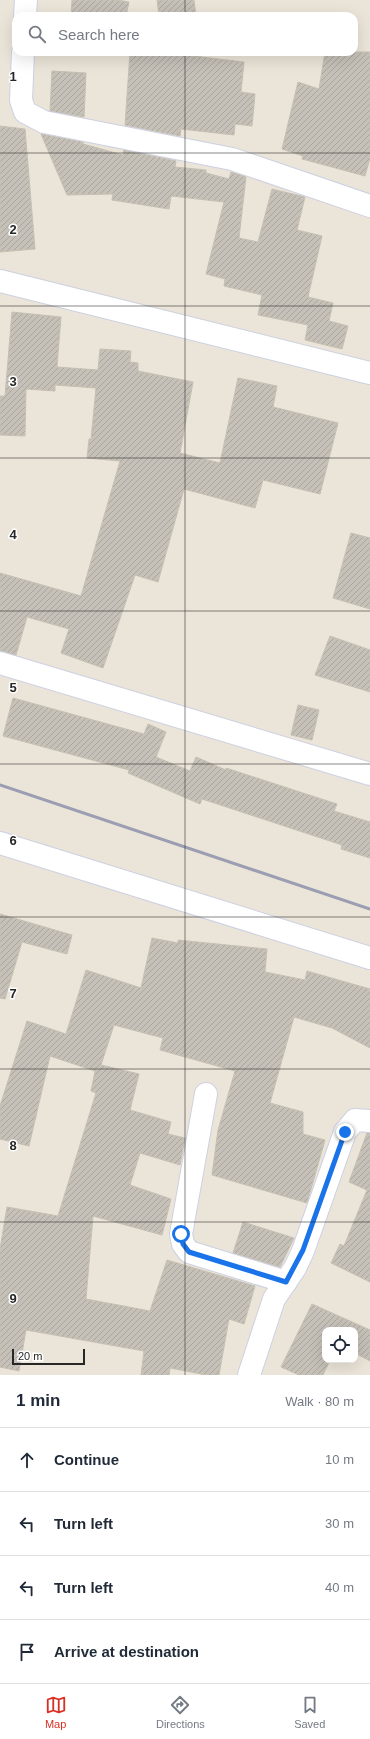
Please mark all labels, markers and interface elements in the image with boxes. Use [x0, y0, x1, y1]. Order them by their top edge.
search box [12, 12, 358, 56]
icon: search [26, 23, 48, 45]
text: Search here [58, 26, 140, 43]
text: 1 [9, 69, 17, 84]
text: 2 [9, 222, 17, 237]
text: 3 [9, 374, 17, 389]
text: 4 [9, 527, 17, 542]
text: 5 [9, 680, 17, 695]
text: 6 [9, 833, 17, 848]
text: 7 [9, 986, 17, 1001]
route end [336, 1123, 354, 1141]
text: 8 [9, 1138, 17, 1153]
route start [172, 1225, 190, 1243]
text: 9 [9, 1291, 17, 1306]
map controls [322, 1327, 358, 1363]
button: locate [322, 1327, 358, 1363]
scale bar [12, 1347, 85, 1366]
text: 20 m [18, 1350, 42, 1362]
text: 1 min [16, 1391, 60, 1410]
text: Walk · 80 m [285, 1394, 354, 1409]
icon: ahead [16, 1449, 38, 1471]
text: Continue [54, 1451, 119, 1468]
text: 10 m [325, 1452, 354, 1467]
icon: left [16, 1513, 38, 1535]
text: Turn left [54, 1515, 113, 1532]
text: 30 m [325, 1516, 354, 1531]
icon: left [16, 1577, 38, 1599]
text: Turn left [54, 1579, 113, 1596]
text: 40 m [325, 1580, 354, 1595]
icon: arrive [16, 1641, 38, 1663]
text: Arrive at destination [54, 1643, 199, 1660]
tab: Map [45, 1694, 67, 1730]
tab: Directions [156, 1694, 205, 1730]
tab: Saved [294, 1694, 325, 1730]

